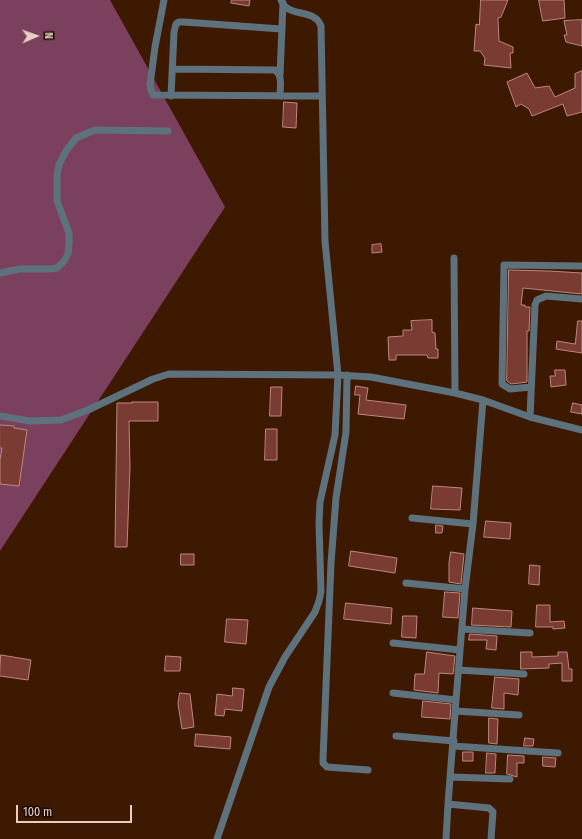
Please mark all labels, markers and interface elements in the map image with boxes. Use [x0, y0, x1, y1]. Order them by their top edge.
north arrow [16, 16, 56, 56]
text: N [42, 32, 55, 39]
scale bar [18, 797, 134, 823]
text: 100 m [23, 805, 52, 819]

